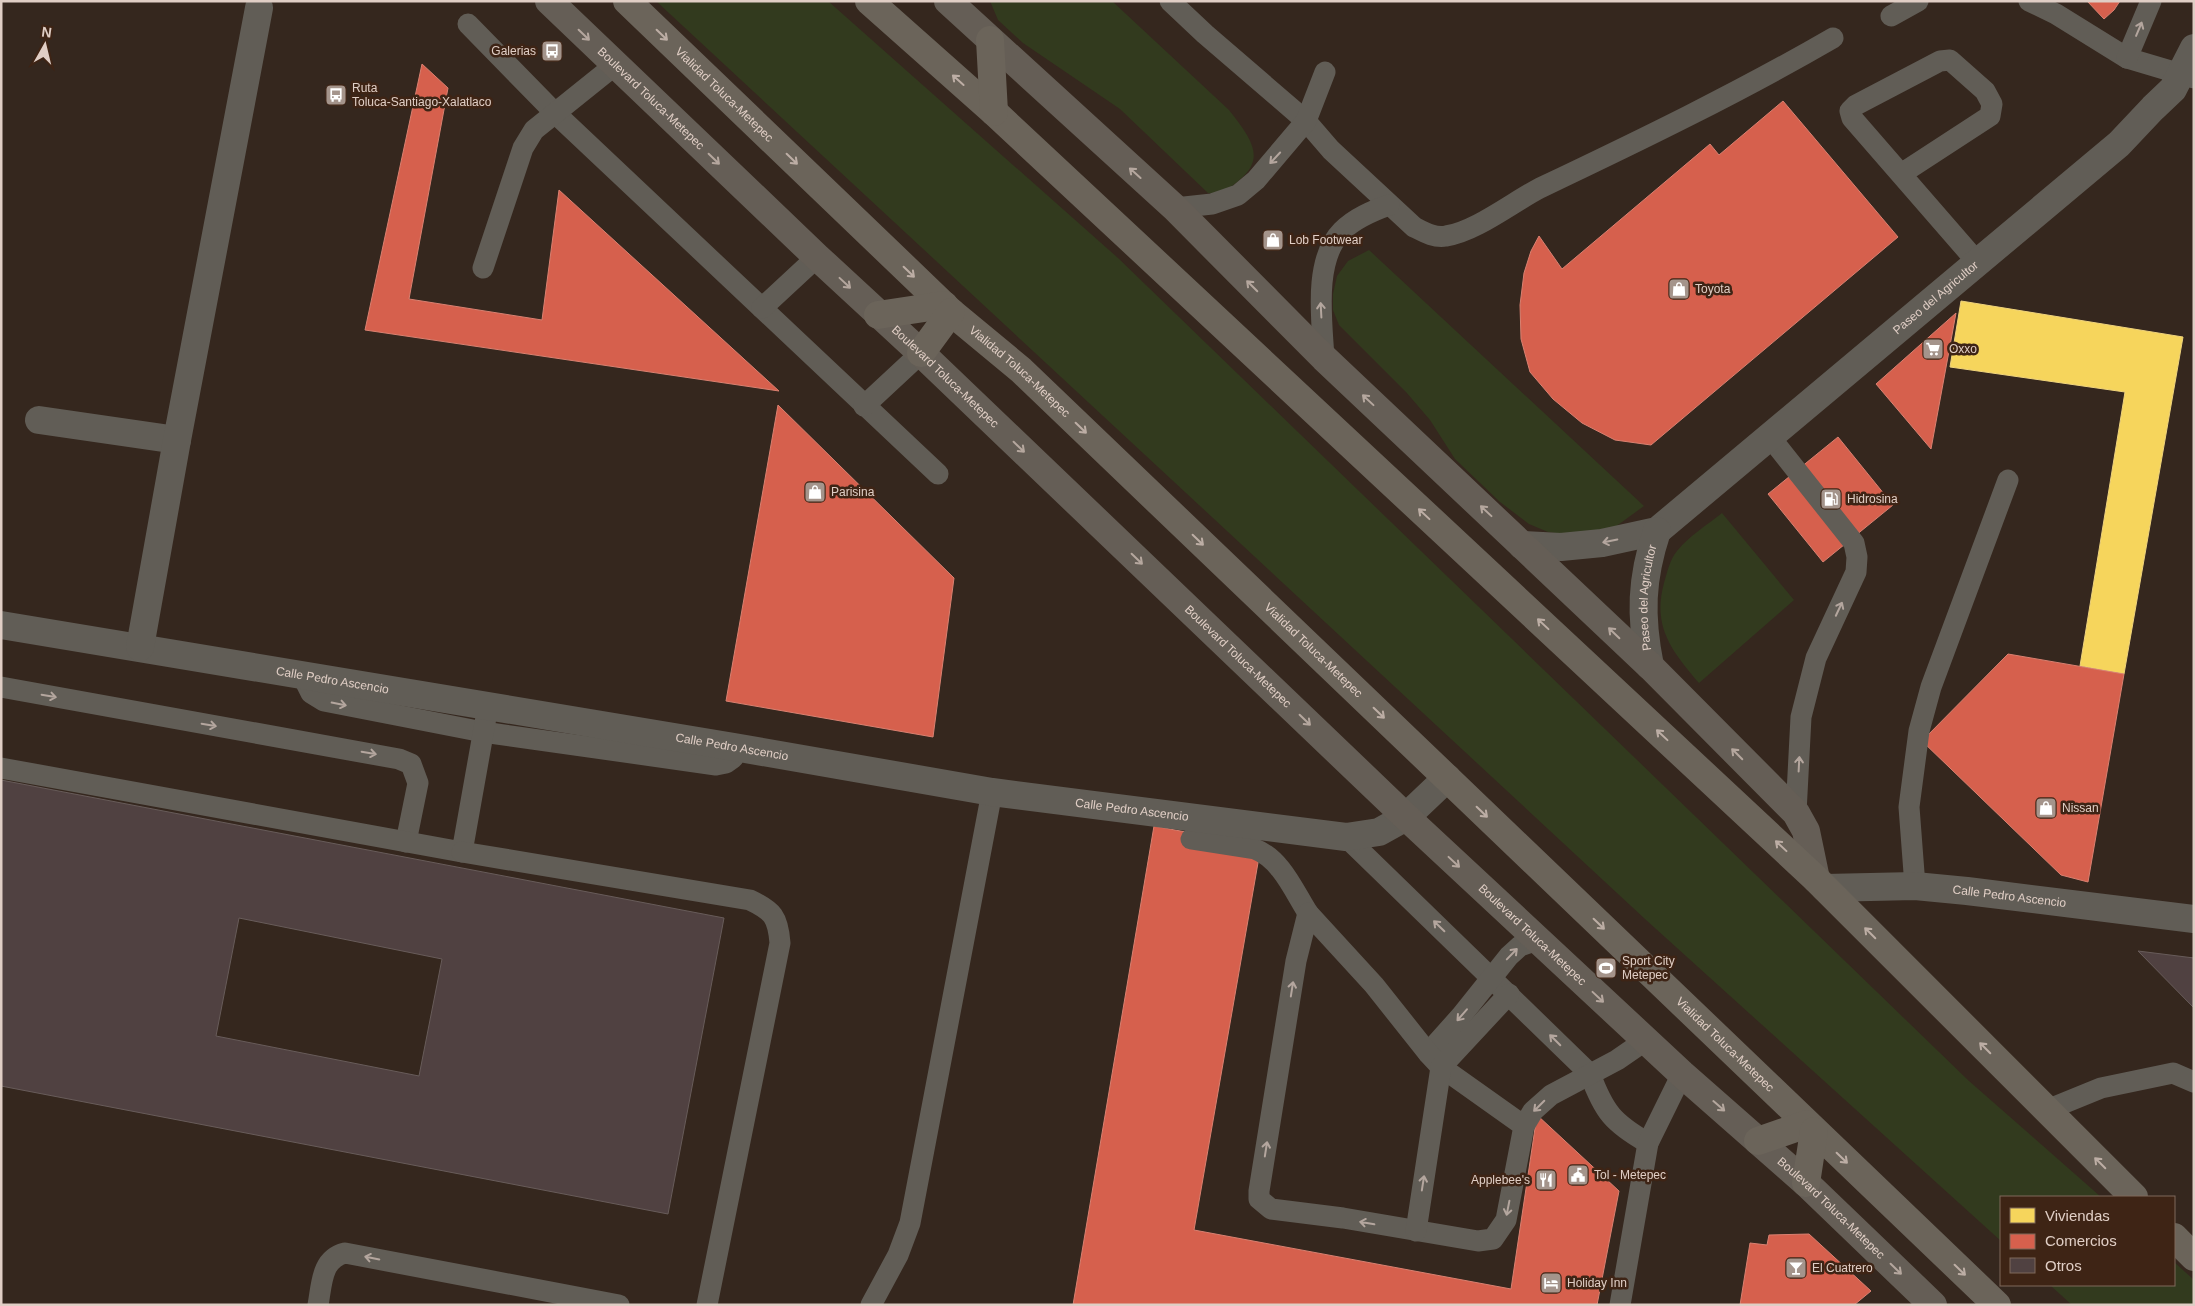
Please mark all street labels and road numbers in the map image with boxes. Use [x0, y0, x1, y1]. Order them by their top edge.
street label: Boulevard Toluca-Metepec [595, 44, 707, 153]
street label: Vialidad Toluca-Metepec [672, 44, 776, 145]
street label: Paseo del Agricultor [1890, 258, 1981, 337]
street label: Boulevard Toluca-Metepec [889, 323, 1002, 431]
street label: Vialidad Toluca-Metepec [966, 323, 1073, 420]
street label: Paseo del Agricultor [1636, 543, 1659, 652]
street label: Vialidad Toluca-Metepec [1261, 600, 1365, 700]
street label: Boulevard Toluca-Metepec [1182, 602, 1294, 711]
street label: Calle Pedro Ascencio [275, 664, 390, 696]
street label: Calle Pedro Ascencio [674, 730, 790, 763]
street label: Calle Pedro Ascencio [1074, 796, 1190, 824]
street label: Boulevard Toluca-Metepec [1476, 881, 1589, 988]
street label: Calle Pedro Ascencio [1952, 883, 2067, 910]
street label: Vialidad Toluca-Metepec [1673, 994, 1777, 1095]
street label: Boulevard Toluca-Metepec [1775, 1154, 1888, 1262]

